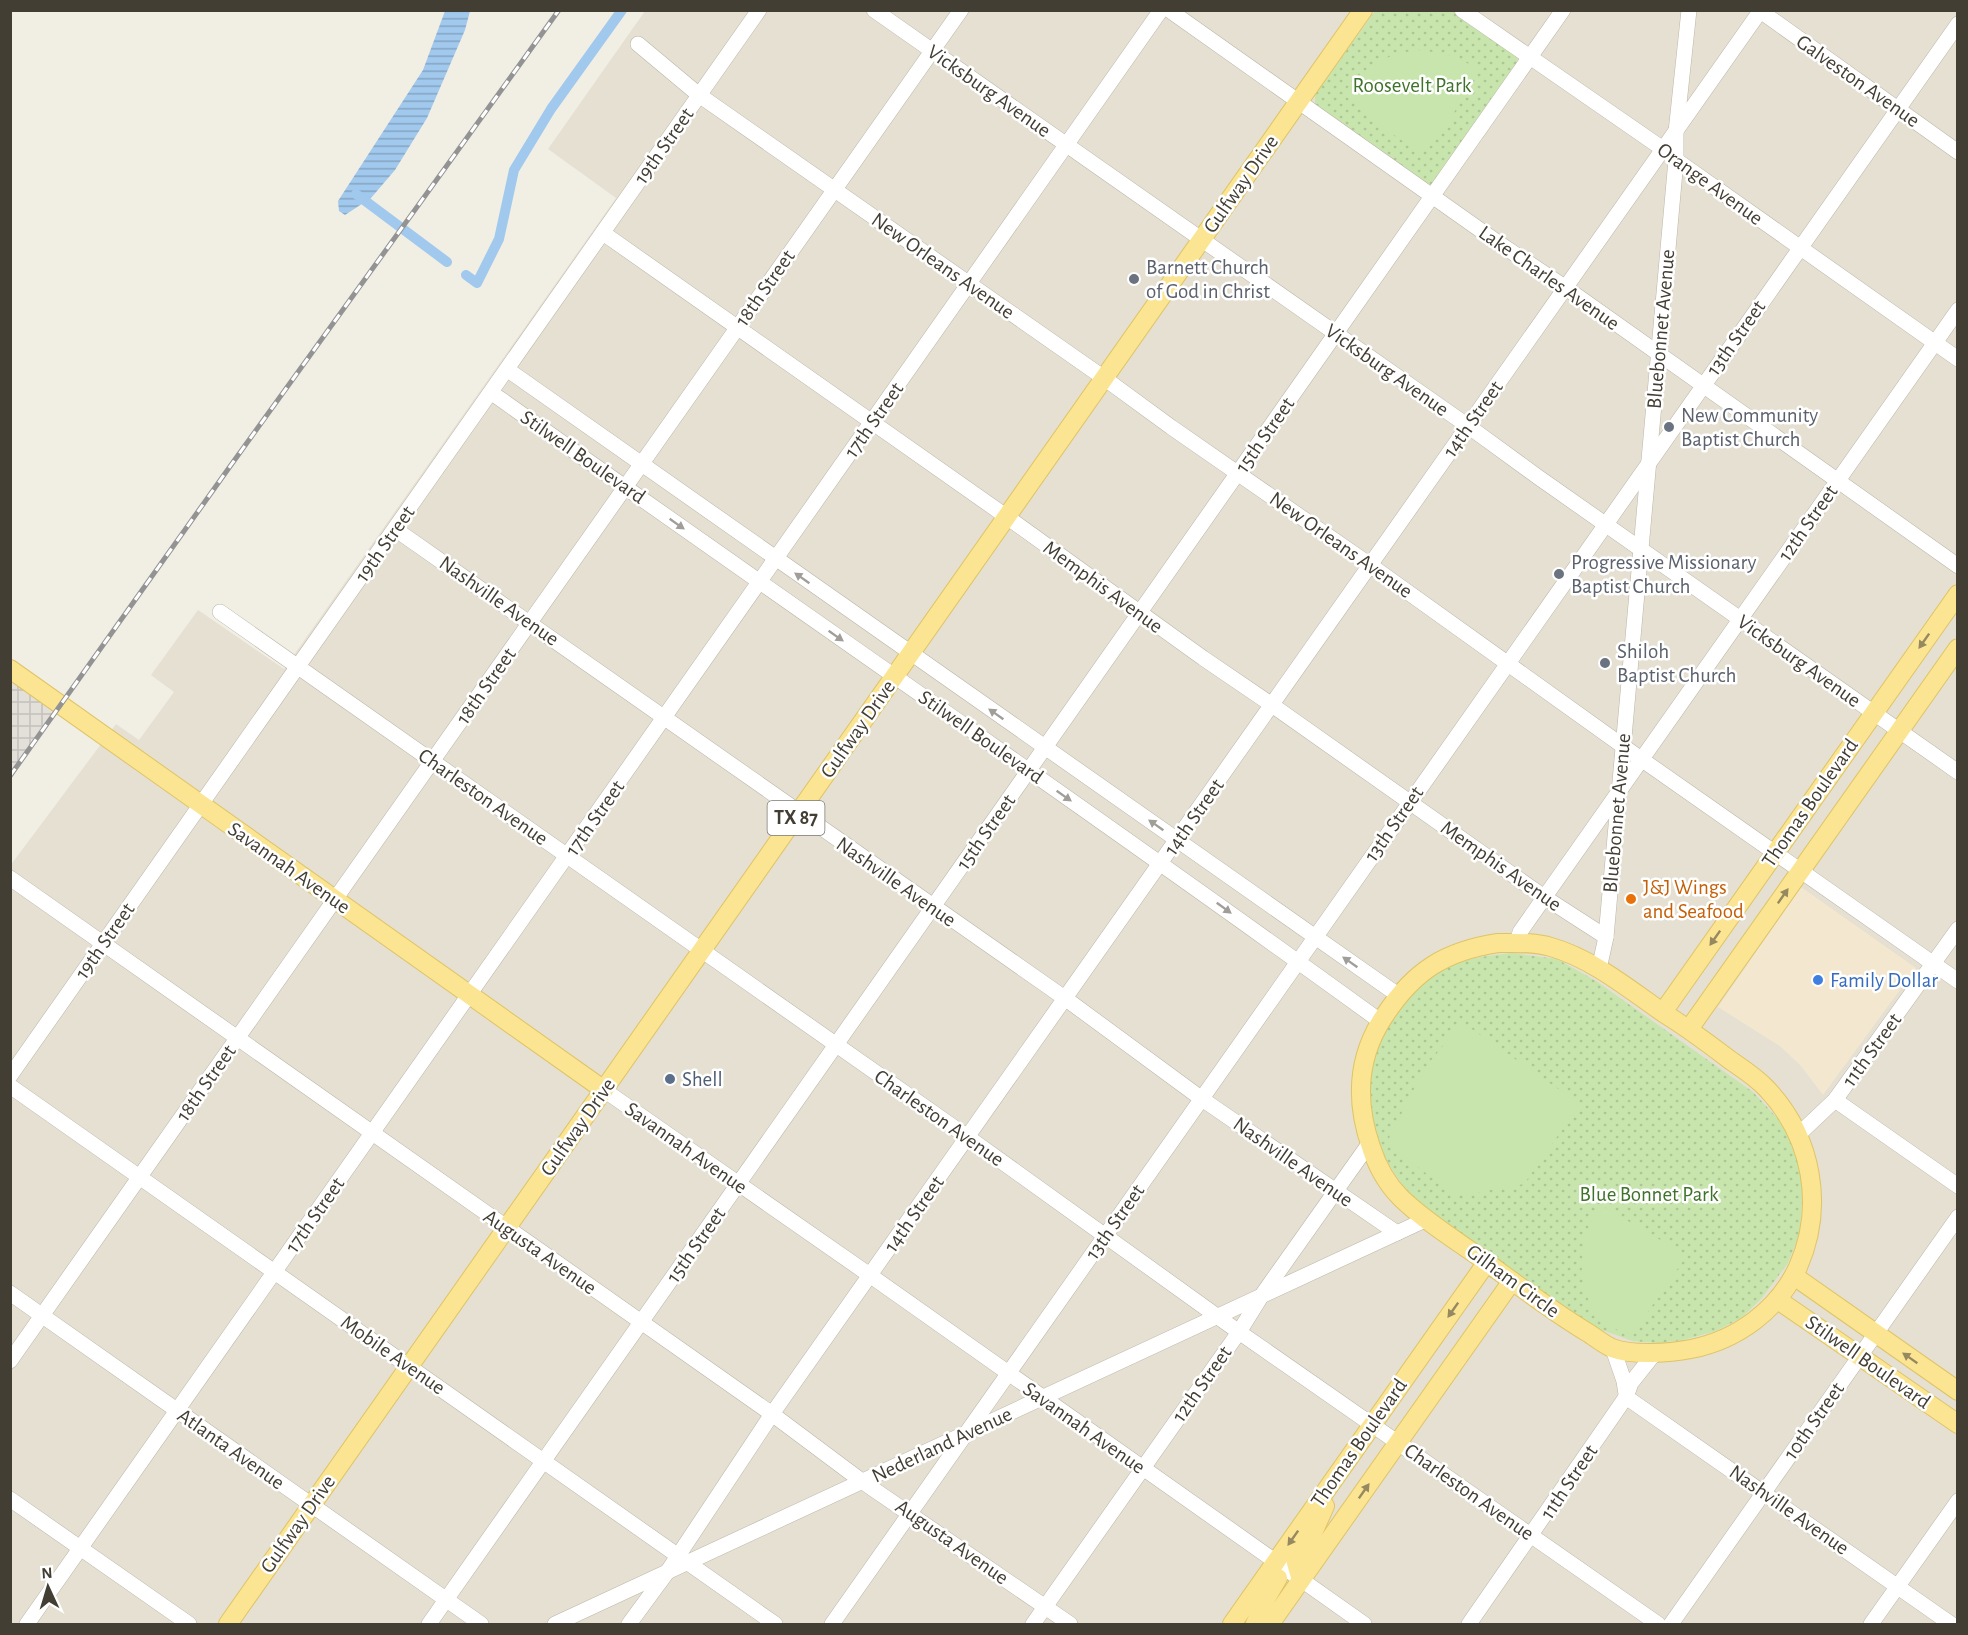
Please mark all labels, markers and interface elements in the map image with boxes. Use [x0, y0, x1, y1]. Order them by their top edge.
street label: Galveston Avenue [1792, 31, 1924, 131]
street label: Vicksburg Avenue [923, 41, 1055, 141]
park label: Roosevelt Park [1353, 75, 1472, 96]
street label: 19th Street [630, 104, 698, 188]
street label: Gulfway Drive [1200, 131, 1282, 237]
street label: Orange Avenue [1653, 139, 1767, 229]
street label: New Orleans Avenue [868, 209, 1018, 323]
street label: Lake Charles Avenue [1475, 222, 1623, 334]
street label: 18th Street [731, 246, 799, 330]
street label: Bluebonnet Avenue [1644, 248, 1678, 410]
place label: Barnett Church of God in Christ [1146, 257, 1270, 302]
marker: Barnett Church of God in Christ [1127, 272, 1141, 286]
street label: 13th Street [1703, 296, 1770, 379]
street label: Vicksburg Avenue [1321, 320, 1453, 420]
street label: 14th Street [1439, 377, 1507, 461]
street label: 17th Street [841, 378, 908, 461]
street label: 15th Street [1232, 393, 1299, 476]
place label: New Community Baptist Church [1681, 405, 1818, 450]
street label: Stilwell Boulevard [517, 406, 649, 508]
marker: New Community Baptist Church [1662, 420, 1676, 434]
street label: 12th Street [1774, 481, 1842, 565]
street label: New Orleans Avenue [1266, 488, 1416, 602]
street label: 19th Street [351, 502, 419, 586]
one-way arrow [668, 518, 684, 530]
street label: Memphis Avenue [1039, 537, 1167, 637]
street label: Nashville Avenue [435, 552, 563, 650]
place label: Progressive Missionary Baptist Church [1571, 552, 1756, 597]
marker: Progressive Missionary Baptist Church [1552, 567, 1566, 581]
one-way arrow [794, 573, 810, 584]
street label: Vicksburg Avenue [1733, 611, 1865, 711]
one-way arrow [828, 630, 844, 642]
one-way arrow [1918, 633, 1930, 649]
place label: Shiloh Baptist Church [1617, 641, 1737, 686]
street label: 18th Street [452, 644, 520, 728]
marker: Shiloh Baptist Church [1598, 656, 1612, 670]
street label: Gulfway Drive [817, 676, 899, 782]
street label: Stilwell Boulevard [915, 686, 1047, 788]
one-way arrow [988, 708, 1004, 720]
street label: Bluebonnet Avenue [1600, 732, 1634, 894]
street label: Thomas Boulevard [1758, 735, 1862, 871]
street label: Charleston Avenue [414, 745, 552, 849]
street label: 14th Street [1160, 775, 1228, 859]
street label: 17th Street [562, 776, 629, 859]
street label: 13th Street [1361, 782, 1428, 865]
street label: 15th Street [953, 790, 1020, 873]
one-way arrow [1056, 790, 1072, 802]
road number: TX 87 [768, 801, 824, 835]
street label: Memphis Avenue [1437, 817, 1565, 915]
street label: Savannah Avenue [224, 818, 354, 918]
one-way arrow [1148, 820, 1164, 831]
street label: Nashville Avenue [832, 833, 960, 931]
place label: J&J Wings and Seafood [1643, 877, 1744, 922]
one-way arrow [1777, 888, 1789, 904]
marker: J&J Wings and Seafood [1624, 892, 1638, 906]
street label: 19th Street [71, 899, 139, 983]
one-way arrow [1216, 902, 1232, 914]
one-way arrow [1709, 930, 1721, 946]
one-way arrow [1342, 956, 1358, 968]
place label: Family Dollar [1830, 970, 1938, 991]
marker: Family Dollar [1811, 973, 1825, 987]
street label: 11th Street [1839, 1009, 1906, 1091]
street label: 18th Street [172, 1041, 240, 1125]
street label: Charleston Avenue [870, 1066, 1008, 1170]
place label: Shell [682, 1069, 723, 1090]
marker: Shell [663, 1072, 677, 1086]
street label: Gulfway Drive [537, 1074, 619, 1180]
street label: Savannah Avenue [621, 1098, 751, 1198]
street label: Nashville Avenue [1229, 1113, 1357, 1211]
street label: 14th Street [880, 1172, 948, 1256]
street label: 17th Street [282, 1173, 349, 1256]
street label: 13th Street [1082, 1180, 1149, 1263]
park label: Blue Bonnet Park [1579, 1184, 1719, 1205]
street label: 15th Street [663, 1203, 730, 1286]
street label: Augusta Avenue [480, 1205, 600, 1299]
street label: Gilham Circle [1463, 1240, 1563, 1322]
one-way arrow [1447, 1301, 1459, 1317]
street label: Mobile Avenue [337, 1311, 449, 1399]
street label: Stilwell Boulevard [1802, 1311, 1934, 1413]
street label: 12th Street [1168, 1342, 1236, 1426]
one-way arrow [1902, 1352, 1918, 1364]
street label: Thomas Boulevard [1307, 1375, 1411, 1511]
street label: Savannah Avenue [1019, 1378, 1149, 1478]
street label: 10th Street [1780, 1378, 1848, 1463]
street label: Nederland Avenue [869, 1403, 1015, 1487]
street label: Atlanta Avenue [174, 1405, 288, 1493]
street label: Charleston Avenue [1400, 1440, 1538, 1544]
street label: 11th Street [1537, 1441, 1602, 1523]
street label: Nashville Avenue [1725, 1461, 1853, 1559]
street label: Gulfway Drive [257, 1471, 339, 1577]
one-way arrow [1358, 1483, 1370, 1499]
street label: Augusta Avenue [892, 1495, 1012, 1589]
one-way arrow [1288, 1530, 1299, 1546]
north arrow [18, 1557, 78, 1617]
text: N [41, 1565, 53, 1581]

